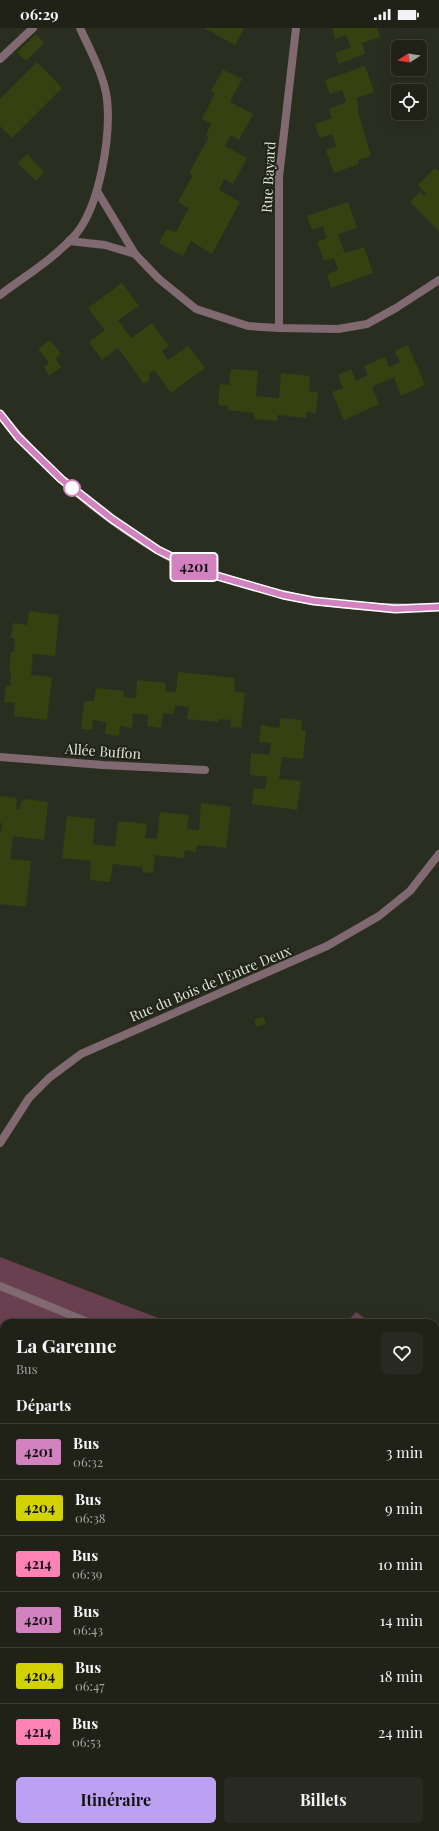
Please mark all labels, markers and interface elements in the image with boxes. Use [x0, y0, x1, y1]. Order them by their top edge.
text: 06:29 [20, 4, 59, 24]
north arrow [391, 40, 427, 76]
map controls [391, 40, 427, 120]
button: locate [391, 84, 427, 120]
street label: Rue Bayard [257, 141, 279, 213]
unlabelled marker [63, 479, 81, 497]
line badge: 4201 [166, 554, 222, 580]
text: 4201 [179, 557, 209, 576]
street label: Allée Buffon [63, 739, 142, 763]
street label: Rue du Bois de l'Entre Deux [126, 940, 294, 1026]
text: La Garenne [16, 1332, 117, 1358]
button: heart [381, 1332, 423, 1374]
text: Bus [16, 1360, 37, 1377]
text: Départs [16, 1395, 71, 1415]
text: Bus [73, 1433, 99, 1453]
text: 4201 [24, 1442, 53, 1461]
text: 3 min [386, 1442, 423, 1462]
text: 06:32 [73, 1453, 103, 1470]
text: Bus [75, 1489, 101, 1509]
text: 4204 [24, 1498, 55, 1517]
text: 9 min [385, 1498, 423, 1518]
text: 06:38 [75, 1509, 106, 1526]
text: Bus [72, 1545, 98, 1565]
text: 4214 [24, 1554, 52, 1573]
text: 10 min [378, 1554, 423, 1574]
text: 06:39 [72, 1565, 102, 1582]
text: Bus [73, 1601, 99, 1621]
text: 4201 [24, 1610, 53, 1629]
text: 14 min [380, 1610, 423, 1630]
text: 06:43 [73, 1621, 103, 1638]
text: Bus [75, 1657, 101, 1677]
text: 4204 [24, 1666, 55, 1685]
text: 18 min [379, 1666, 423, 1686]
text: 06:47 [75, 1677, 105, 1694]
text: Bus [72, 1713, 98, 1733]
text: 4214 [24, 1722, 52, 1741]
text: 24 min [378, 1722, 423, 1742]
text: 06:53 [72, 1733, 101, 1750]
button: Itinéraire [16, 1777, 216, 1823]
button: Billets [224, 1777, 423, 1823]

